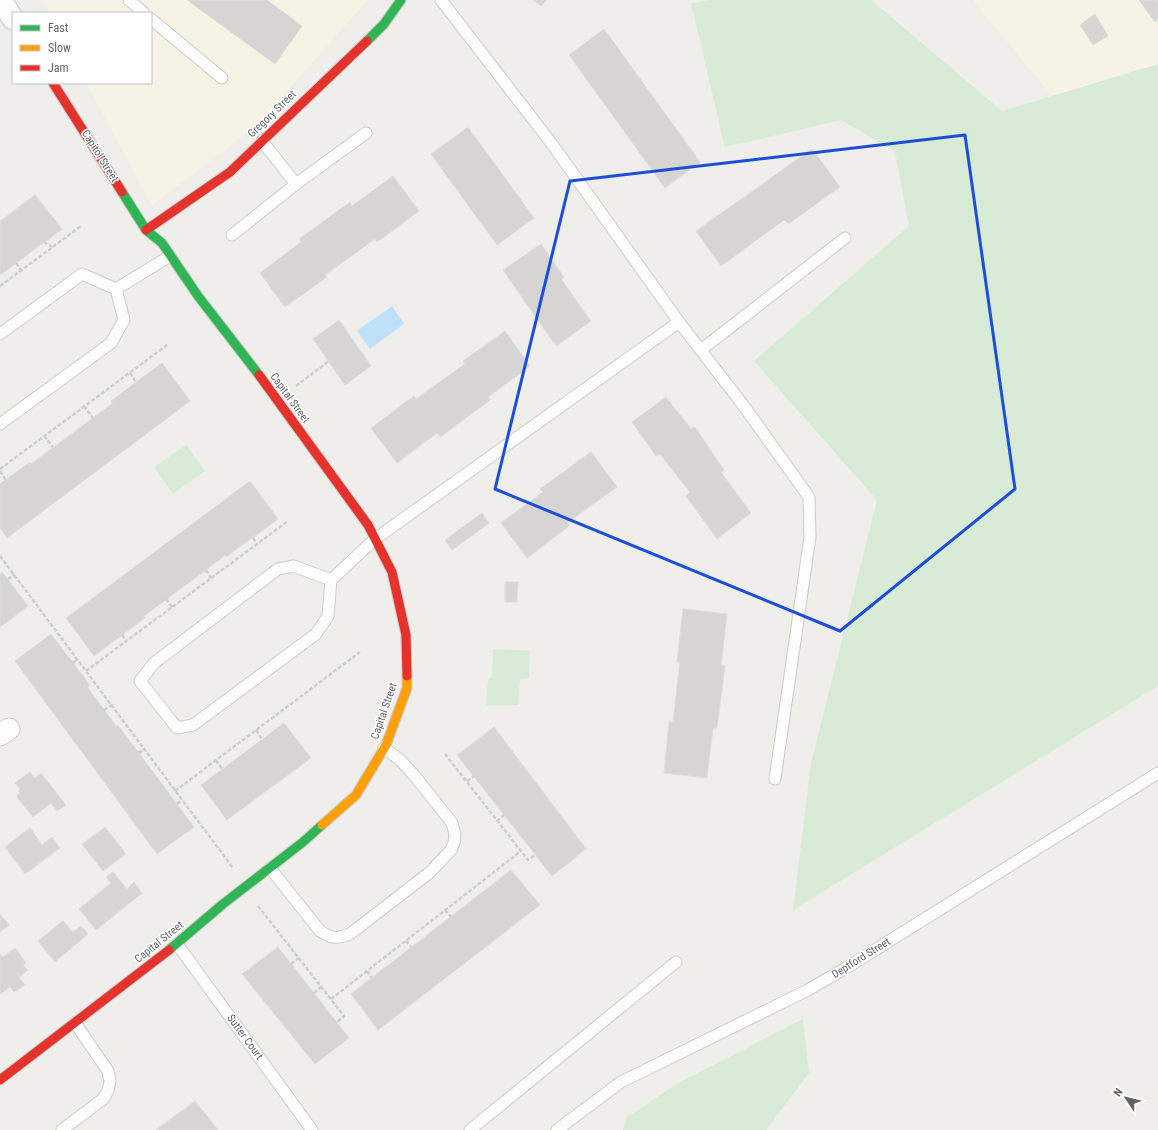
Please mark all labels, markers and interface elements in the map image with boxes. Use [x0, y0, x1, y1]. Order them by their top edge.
legend [12, 12, 152, 84]
text: Fast [48, 21, 69, 35]
text: Slow [48, 41, 71, 55]
text: Jam [48, 61, 69, 75]
street label: Gregory Street [245, 88, 299, 140]
street label: Capitol Street [79, 128, 121, 184]
street label: Capital Street [267, 370, 313, 426]
street label: Capital Street [368, 681, 400, 741]
street label: Capital Street [132, 918, 186, 966]
street label: Deptford Street [830, 935, 892, 981]
street label: Sutter Court [224, 1012, 266, 1062]
north arrow [1106, 1078, 1146, 1118]
text: N [1111, 1086, 1126, 1099]

